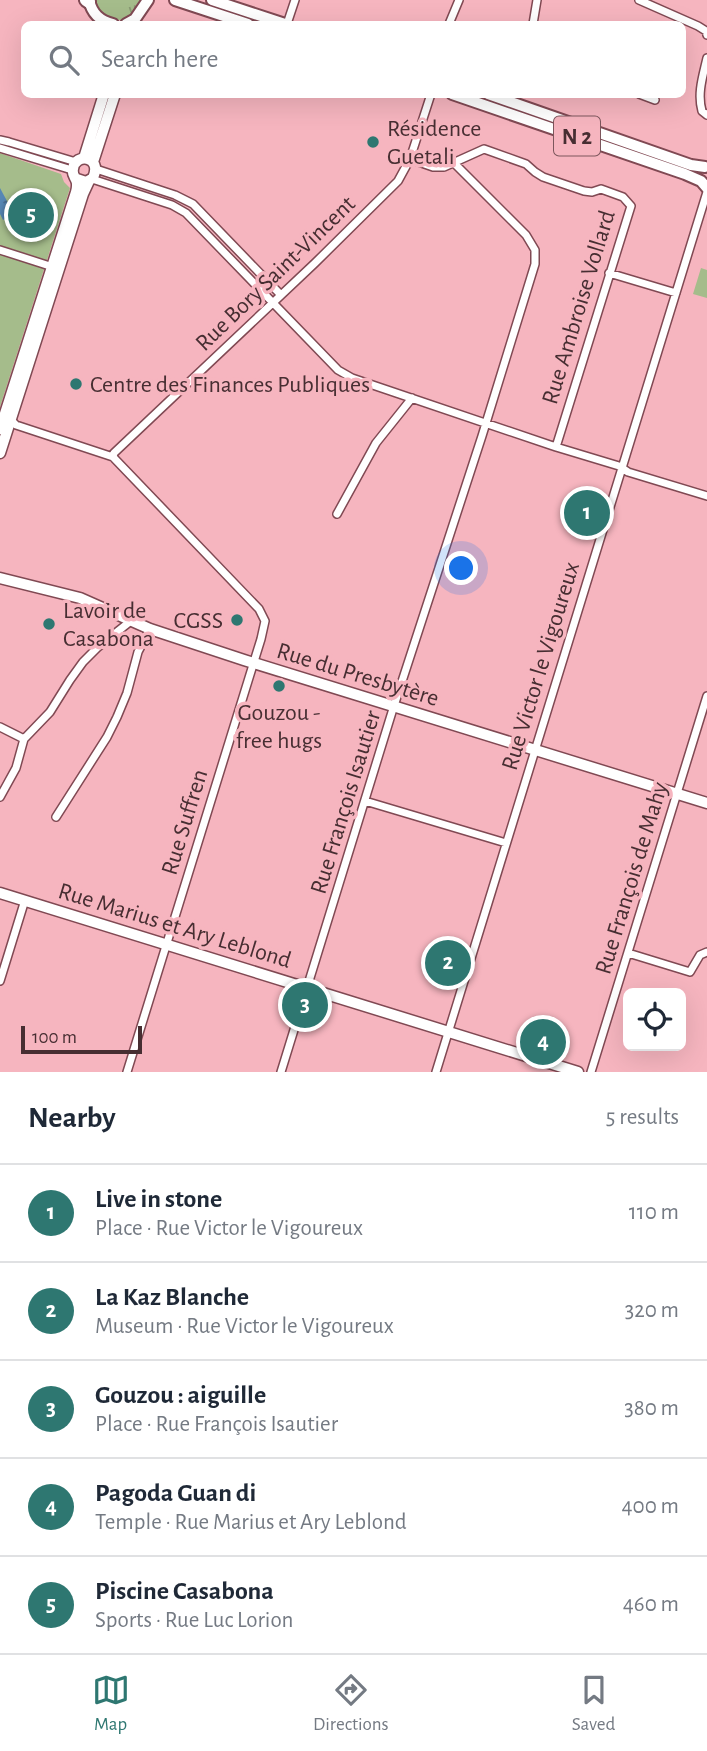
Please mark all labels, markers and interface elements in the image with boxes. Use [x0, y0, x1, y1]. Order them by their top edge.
search box [21, 21, 686, 98]
icon: search [45, 41, 83, 79]
text: Search here [101, 46, 219, 72]
road number: N 2 [554, 116, 600, 155]
place label: Résidence Guetali [387, 117, 481, 169]
marker: Résidence Guetali [365, 134, 381, 150]
pin: 5 [8, 189, 54, 241]
street label: Rue Bory Saint-Vincent [191, 191, 360, 356]
street label: Rue Ambroise Vollard [538, 207, 620, 407]
place label: Centre des Finances Publiques [90, 373, 370, 397]
marker: Centre des Finances Publiques [68, 376, 84, 392]
pin: 1 [564, 487, 610, 539]
your location [444, 551, 478, 585]
street label: Rue Victor le Vigoureux [498, 559, 584, 773]
place label: Lavoir de Casabona [63, 599, 154, 651]
place label: CGSS [173, 609, 223, 633]
marker: CGSS [229, 612, 245, 628]
marker: Lavoir de Casabona [41, 616, 57, 632]
street label: Rue du Presbytère [274, 639, 442, 711]
marker: Gouzou - free hugs [271, 678, 287, 694]
place label: Gouzou - free hugs [236, 701, 322, 753]
street label: Rue François Isautier [307, 707, 385, 897]
street label: Rue Suffren [158, 767, 212, 878]
street label: Rue François de Mahy [591, 779, 673, 977]
street label: Rue Marius et Ary Leblond [55, 879, 294, 973]
pin: 2 [425, 937, 471, 989]
pin: 3 [282, 979, 328, 1031]
map controls [623, 988, 686, 1051]
button: locate [623, 988, 686, 1051]
pin: 4 [520, 1016, 566, 1068]
scale bar [21, 1023, 142, 1055]
text: 100 m [32, 1028, 77, 1047]
text: Nearby [28, 1103, 116, 1133]
text: 5 results [606, 1106, 679, 1129]
text: Live in stone [95, 1186, 222, 1212]
text: 1 [47, 1201, 55, 1224]
text: 110 m [629, 1201, 679, 1224]
text: Place · Rue Victor le Vigoureux [95, 1217, 363, 1240]
text: La Kaz Blanche [95, 1284, 249, 1310]
text: 2 [46, 1299, 56, 1322]
text: 320 m [625, 1299, 679, 1322]
text: Museum · Rue Victor le Vigoureux [95, 1315, 394, 1338]
text: Gouzou : aiguille [95, 1382, 266, 1408]
text: 3 [46, 1397, 56, 1420]
text: 380 m [624, 1397, 679, 1420]
text: Place · Rue François Isautier [95, 1413, 338, 1436]
text: Pagoda Guan di [95, 1480, 256, 1506]
text: 4 [45, 1495, 57, 1518]
text: 400 m [621, 1495, 679, 1518]
text: Temple · Rue Marius et Ary Leblond [95, 1511, 407, 1534]
text: Piscine Casabona [95, 1578, 274, 1604]
text: 5 [46, 1593, 56, 1616]
text: 460 m [623, 1593, 679, 1616]
text: Sports · Rue Luc Lorion [95, 1609, 293, 1632]
tab: Map [92, 1671, 130, 1736]
tab: Directions [313, 1671, 389, 1736]
tab: Saved [572, 1671, 615, 1736]

